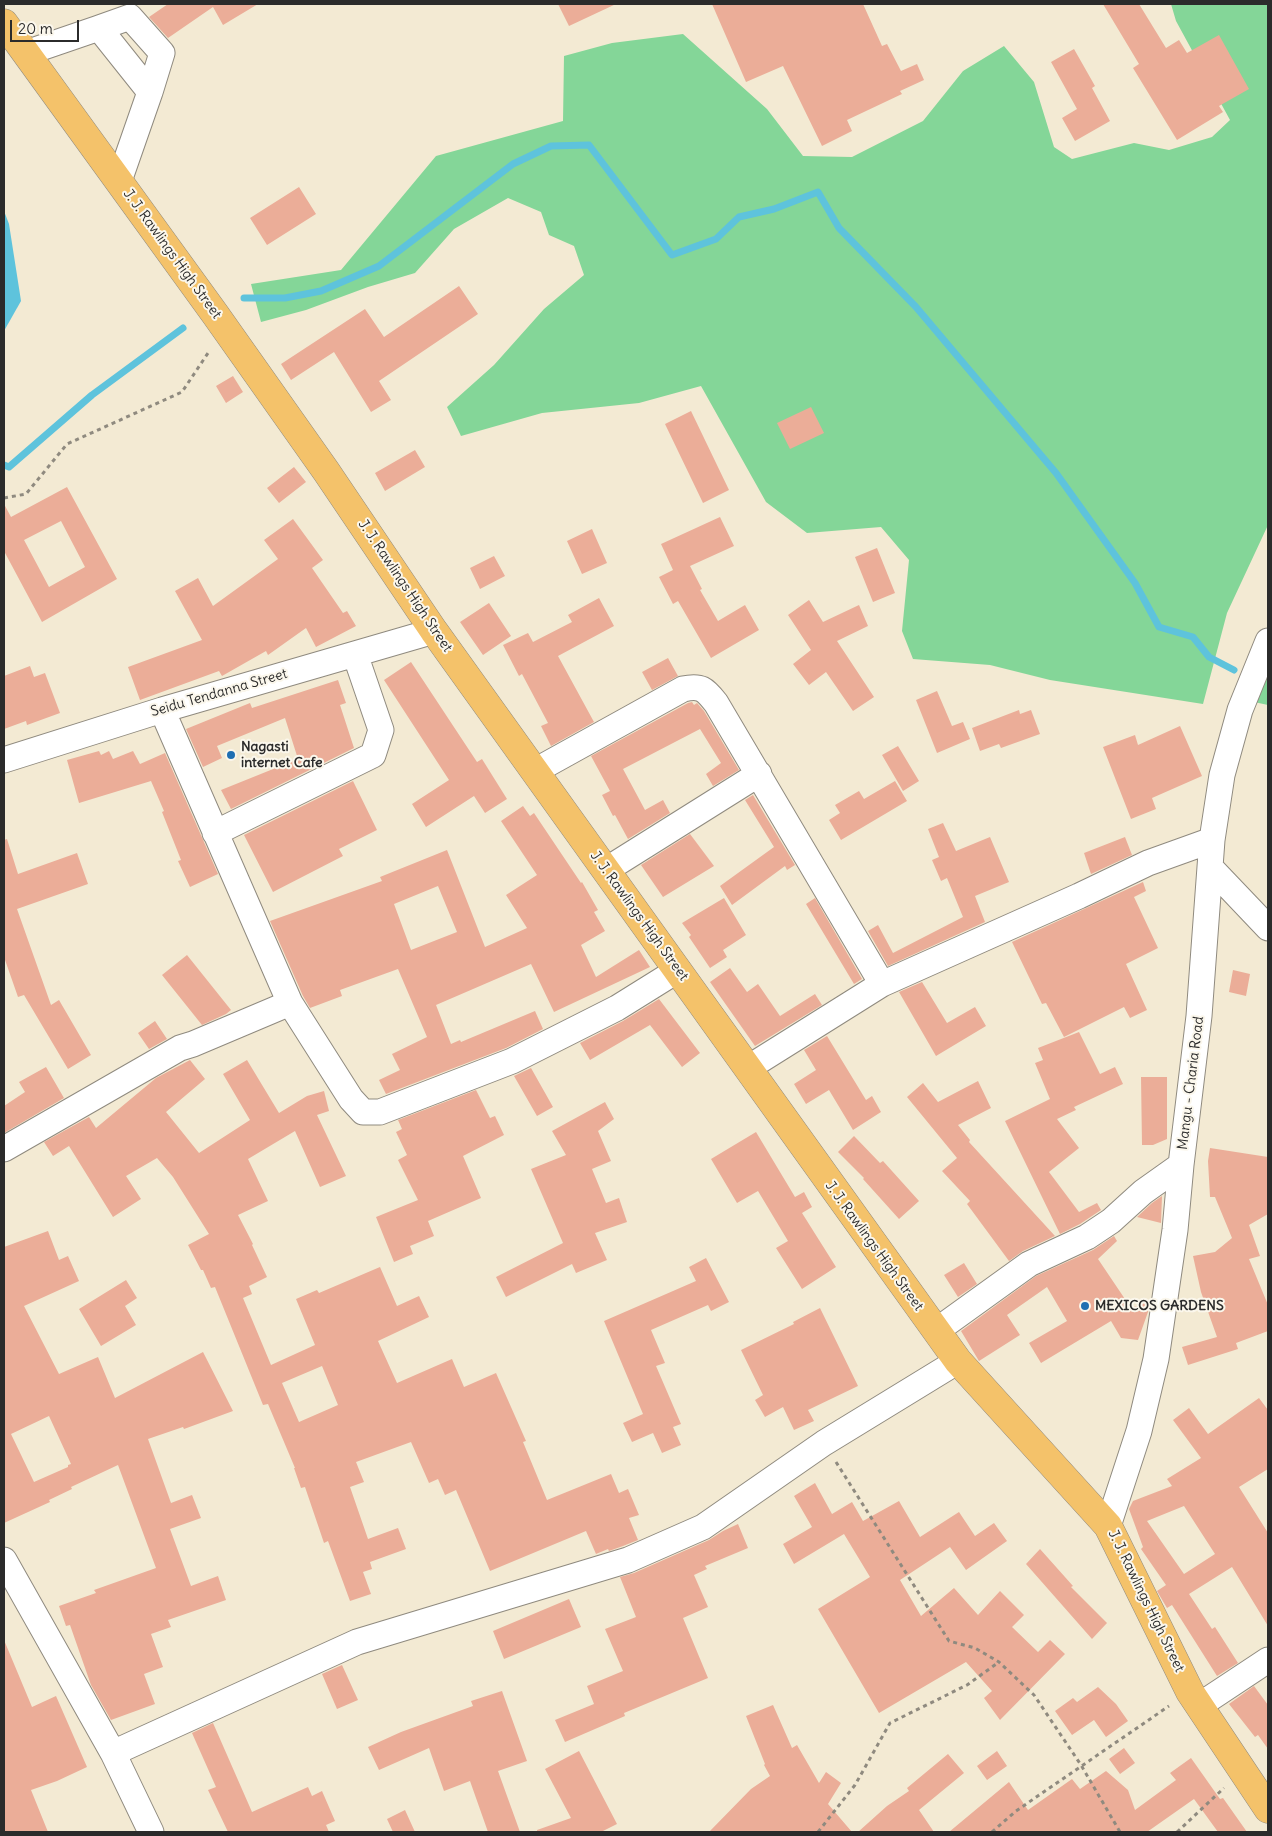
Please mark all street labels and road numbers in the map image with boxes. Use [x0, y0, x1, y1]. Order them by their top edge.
street label: J. J. Rawlings High Street [119, 186, 225, 322]
street label: J. J. Rawlings High Street [354, 517, 456, 655]
street label: Seidu Tendanna Street [149, 665, 289, 721]
street label: J. J. Rawlings High Street [586, 848, 692, 984]
street label: Mangu - Charia Road [1174, 1015, 1208, 1151]
street label: J. J. Rawlings High Street [821, 1178, 927, 1314]
street label: J. J. Rawlings High Street [1104, 1527, 1188, 1675]

